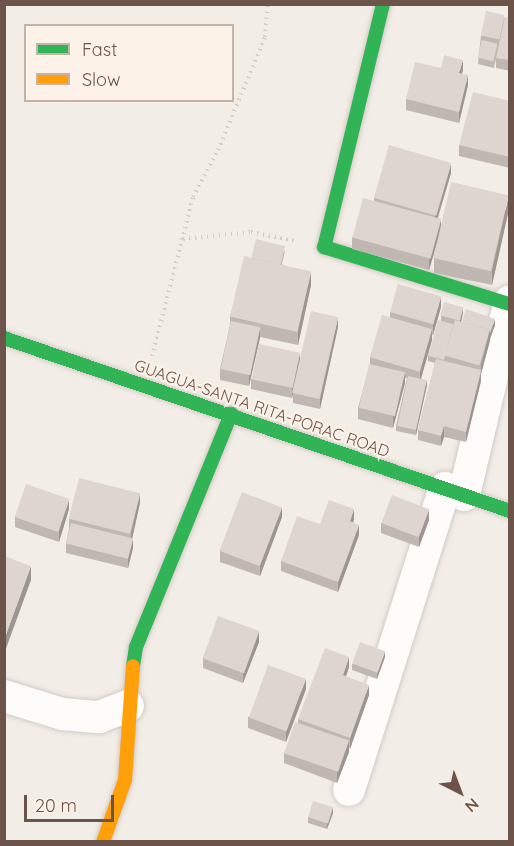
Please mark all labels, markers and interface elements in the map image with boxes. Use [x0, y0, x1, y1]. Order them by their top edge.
legend [24, 24, 234, 102]
text: Fast [82, 38, 117, 61]
text: Slow [82, 68, 120, 91]
street label: GUAGUA-SANTA RITA-PORAC ROAD [132, 355, 392, 461]
north arrow [430, 762, 490, 822]
scale bar [27, 783, 117, 821]
text: 20 m [35, 794, 77, 817]
text: N [461, 794, 483, 817]

